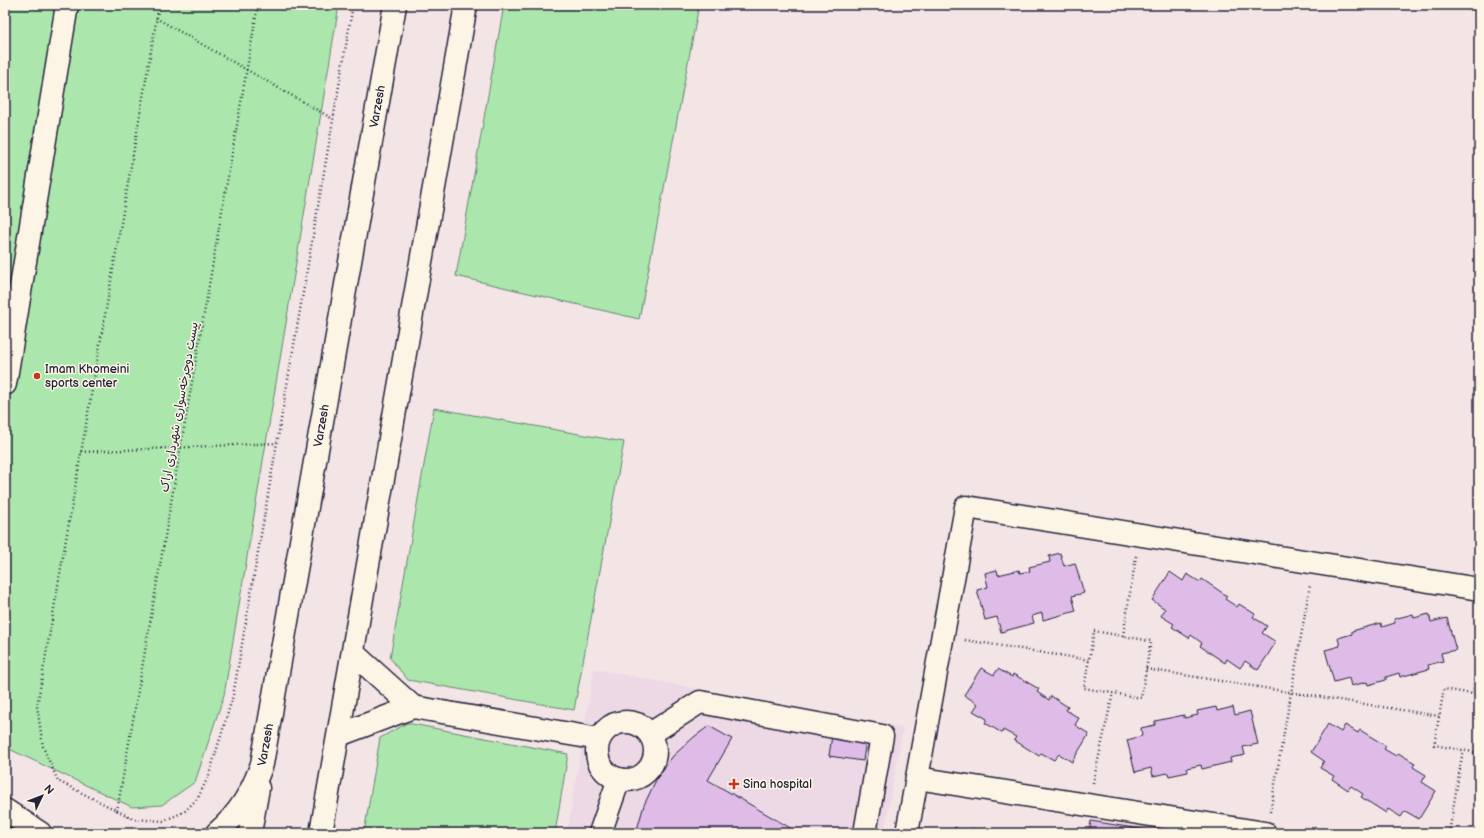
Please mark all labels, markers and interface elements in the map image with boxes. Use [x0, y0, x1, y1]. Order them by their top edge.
street label: Varzesh [367, 84, 389, 129]
street label: پیست دوچرخه‌سواری شهرداری اراک [157, 321, 202, 493]
place label: Imam Khomeini sports center [45, 362, 129, 391]
marker: Imam Khomeini sports center [32, 371, 42, 381]
street label: Varzesh [311, 403, 333, 448]
street label: Varzesh [255, 722, 277, 767]
north arrow [22, 776, 62, 816]
place label: Sina hospital [743, 777, 812, 792]
marker: Sina hospital [728, 778, 740, 790]
text: N [41, 782, 57, 797]

